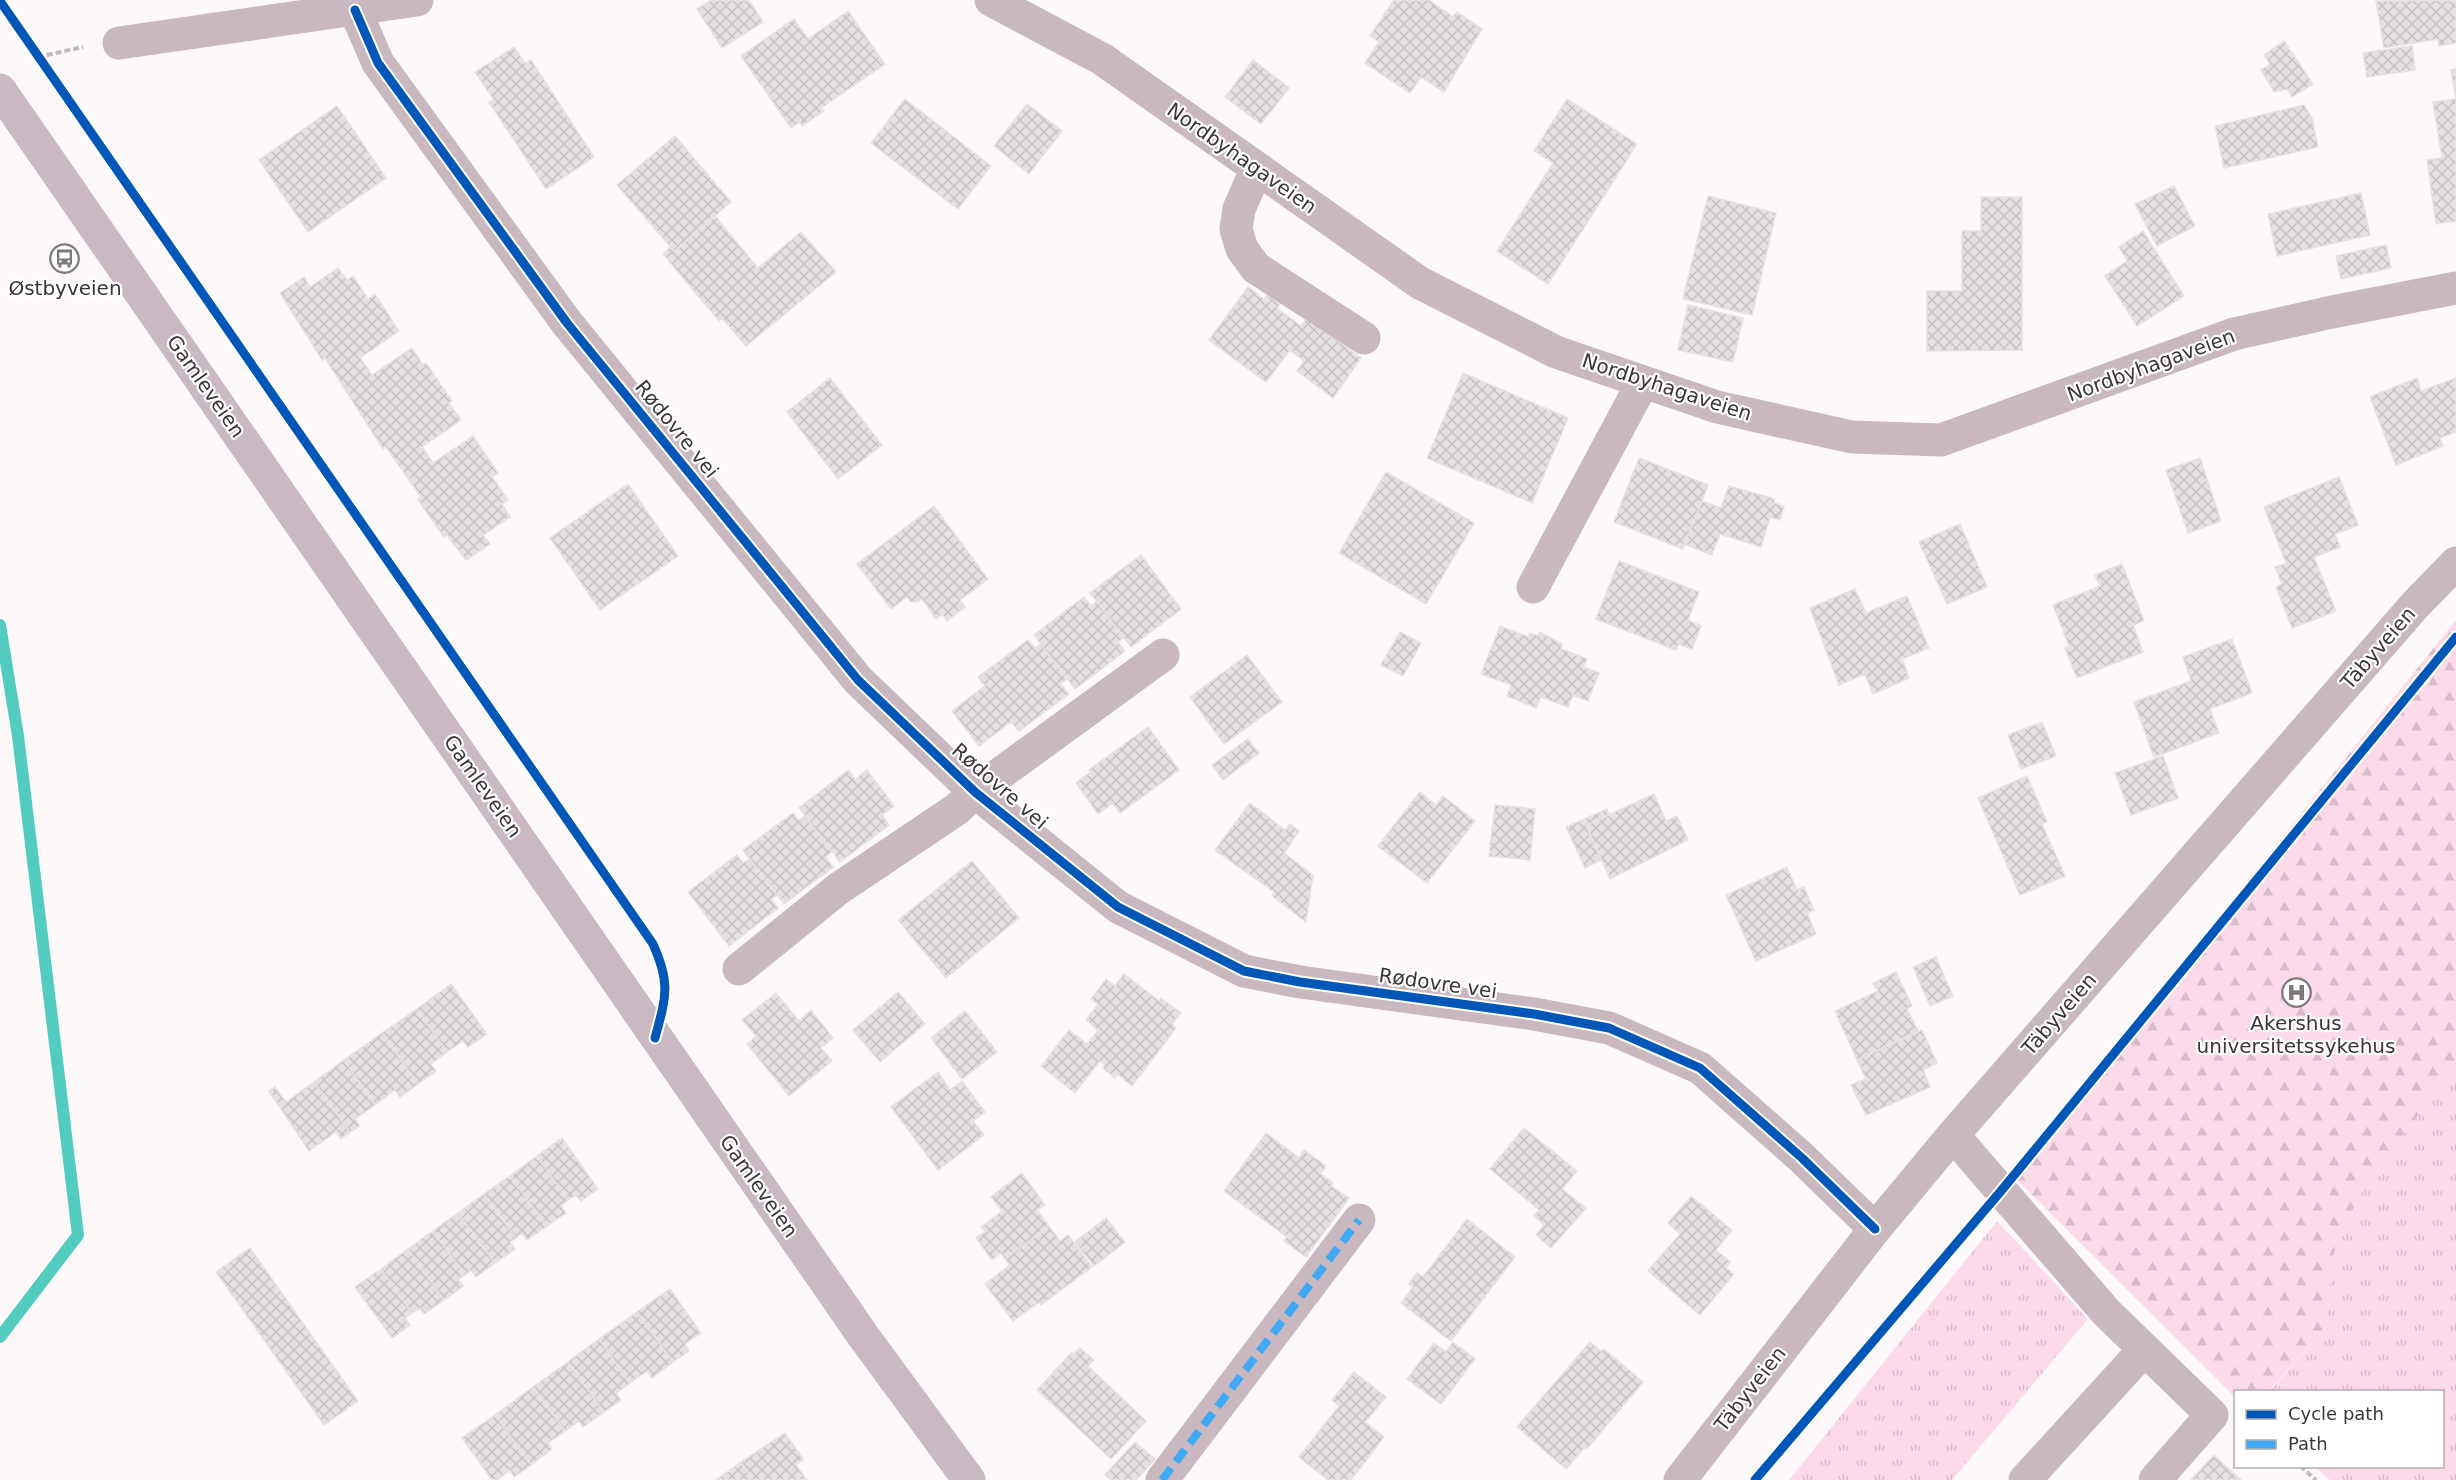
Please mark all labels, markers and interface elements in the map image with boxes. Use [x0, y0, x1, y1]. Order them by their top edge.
street label: Nordbyhagaveien [1163, 97, 1321, 219]
bus stop icon: Østbyveien [49, 242, 81, 274]
place label: Østbyveien [8, 276, 122, 300]
street label: Nordbyhagaveien [2064, 323, 2238, 407]
street label: Gamleveien [162, 330, 250, 442]
street label: Nordbyhagaveien [1579, 348, 1755, 426]
street label: Rødovre vei [630, 375, 724, 483]
street label: Täbyveien [2335, 602, 2420, 695]
street label: Gamleveien [439, 730, 527, 842]
street label: Rødovre vei [947, 738, 1053, 834]
street label: Rødovre vei [1377, 963, 1499, 1003]
street label: Täbyveien [2016, 968, 2101, 1061]
hospital icon: Akershus universitetssykehus [2280, 976, 2312, 1008]
place label: Akershus universitetssykehus [2197, 1011, 2395, 1058]
street label: Gamleveien [715, 1130, 803, 1242]
street label: Täbyveien [1709, 1342, 1791, 1437]
legend [2234, 1390, 2444, 1468]
text: Cycle path [2288, 1403, 2384, 1424]
text: Path [2288, 1433, 2328, 1454]

